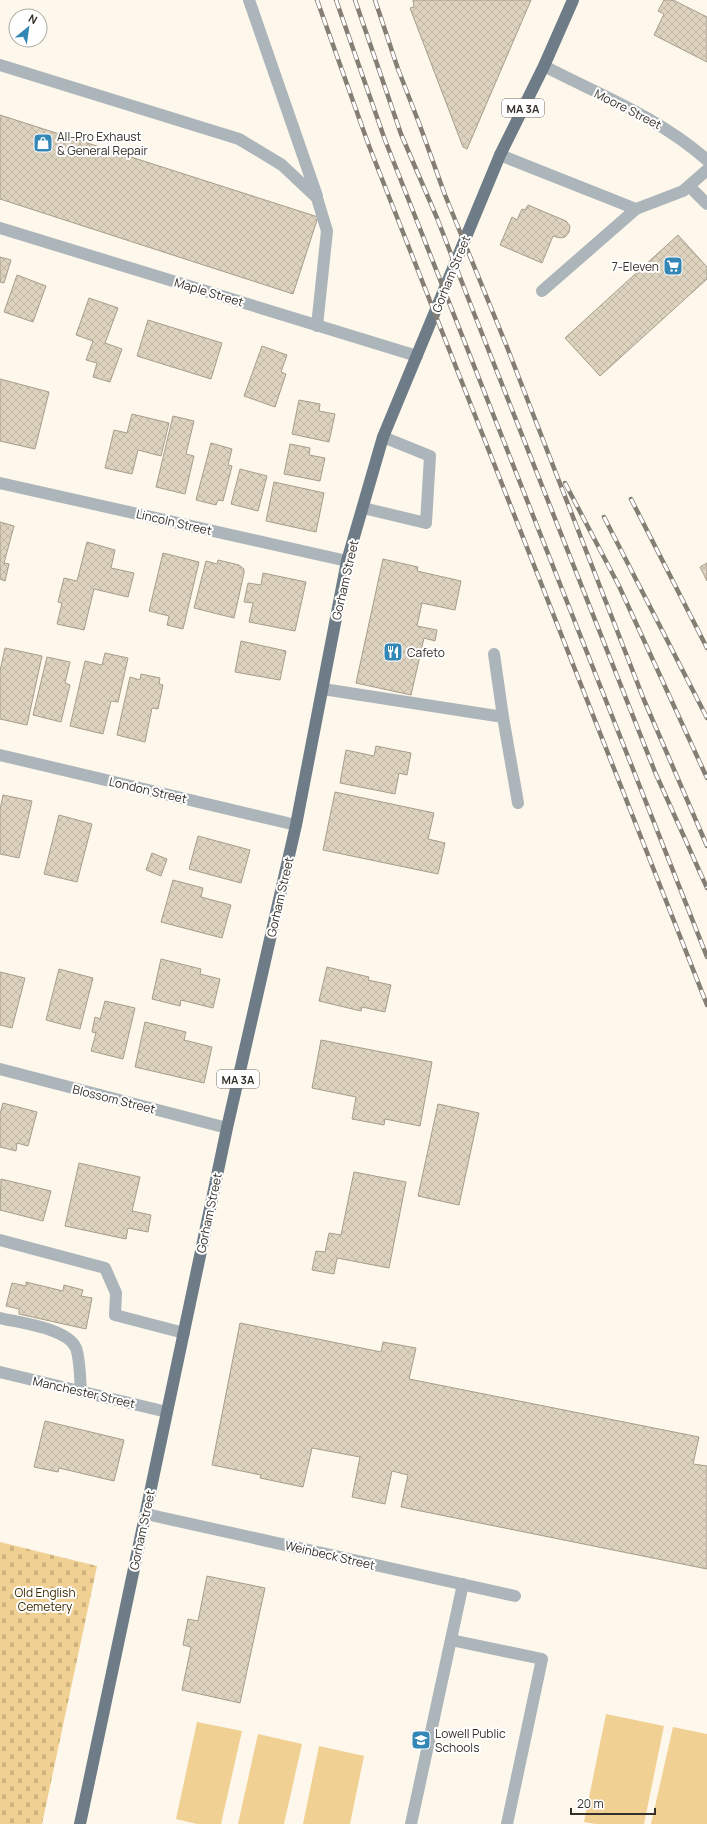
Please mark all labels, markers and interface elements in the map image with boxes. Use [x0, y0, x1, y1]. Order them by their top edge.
north arrow [8, 8, 48, 48]
text: N [26, 10, 40, 27]
street label: Moore Street [592, 85, 665, 133]
road number: MA 3A [502, 99, 544, 117]
place label: All-Pro Exhaust & General Repair [57, 128, 149, 159]
shop icon: All-Pro Exhaust & General Repair [32, 132, 54, 154]
street label: Gorham Street [428, 233, 474, 315]
supermarket icon: 7-Eleven [662, 255, 684, 277]
place label: 7-Eleven [612, 258, 659, 275]
street label: Maple Street [172, 273, 246, 311]
street label: Lincoln Street [134, 505, 214, 539]
street label: Gorham Street [328, 538, 362, 622]
restaurant icon: Cafeto [382, 641, 404, 663]
place label: Cafeto [407, 644, 445, 661]
street label: London Street [107, 773, 189, 807]
street label: Gorham Street [263, 855, 297, 939]
road number: MA 3A [217, 1070, 259, 1088]
street label: Blossom Street [71, 1081, 157, 1118]
street label: Gorham Street [192, 1171, 226, 1255]
street label: Manchester Street [31, 1372, 137, 1412]
street label: Gorham Street [125, 1488, 159, 1572]
street label: Weinbeck Street [283, 1536, 377, 1574]
park label: Old English Cemetery [14, 1584, 76, 1615]
place label: Lowell Public Schools [435, 1725, 506, 1756]
school or university icon: Lowell Public Schools [410, 1729, 432, 1751]
scale bar [571, 1790, 655, 1816]
text: 20 m [577, 1795, 604, 1812]

